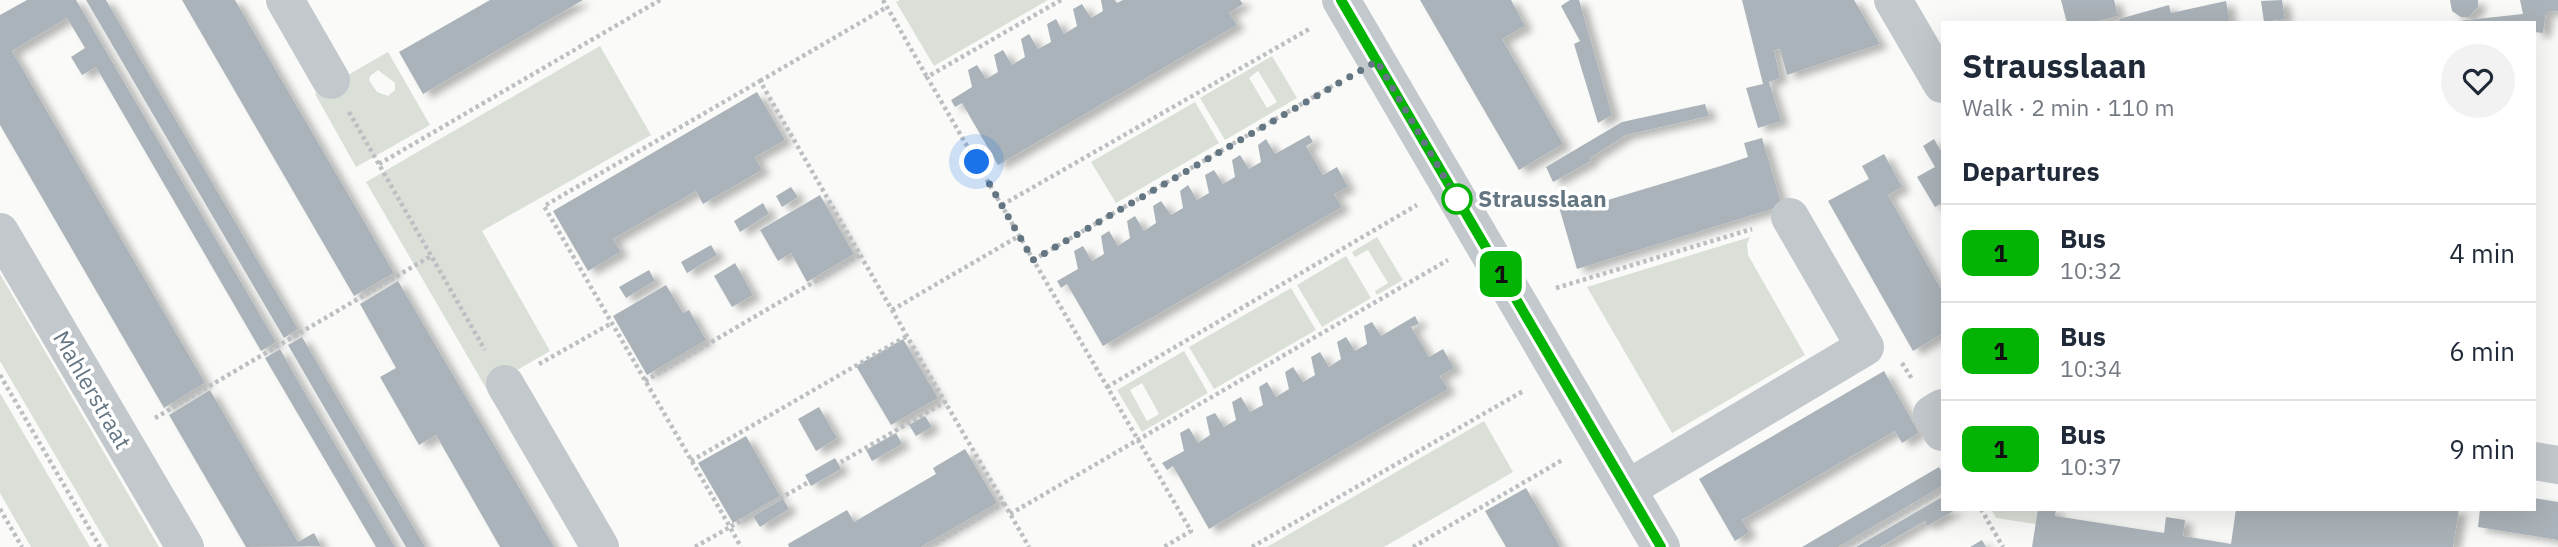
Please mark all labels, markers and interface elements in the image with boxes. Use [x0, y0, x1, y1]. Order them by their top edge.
text: Strausslaan [1962, 44, 2147, 87]
button: heart [2441, 44, 2515, 118]
text: Walk · 2 min · 110 m [1962, 92, 2175, 122]
your location [959, 144, 994, 179]
text: Departures [1962, 154, 2100, 188]
place label: Strausslaan [1478, 183, 1607, 213]
marker: Strausslaan [1442, 184, 1472, 214]
text: Bus [2060, 221, 2106, 255]
text: 4 min [2449, 236, 2515, 270]
text: 1 [1993, 237, 2008, 269]
line badge: 1 [1478, 251, 1524, 297]
text: 10:32 [2060, 255, 2122, 285]
text: 1 [1494, 258, 1508, 290]
text: Bus [2060, 319, 2106, 353]
street label: Mahlerstraat [47, 325, 139, 454]
text: 6 min [2449, 334, 2515, 368]
text: 1 [1993, 335, 2008, 367]
text: 10:34 [2060, 353, 2122, 383]
text: Bus [2060, 417, 2106, 451]
text: 9 min [2449, 432, 2515, 466]
text: 1 [1993, 433, 2008, 465]
text: 10:37 [2060, 451, 2122, 481]

